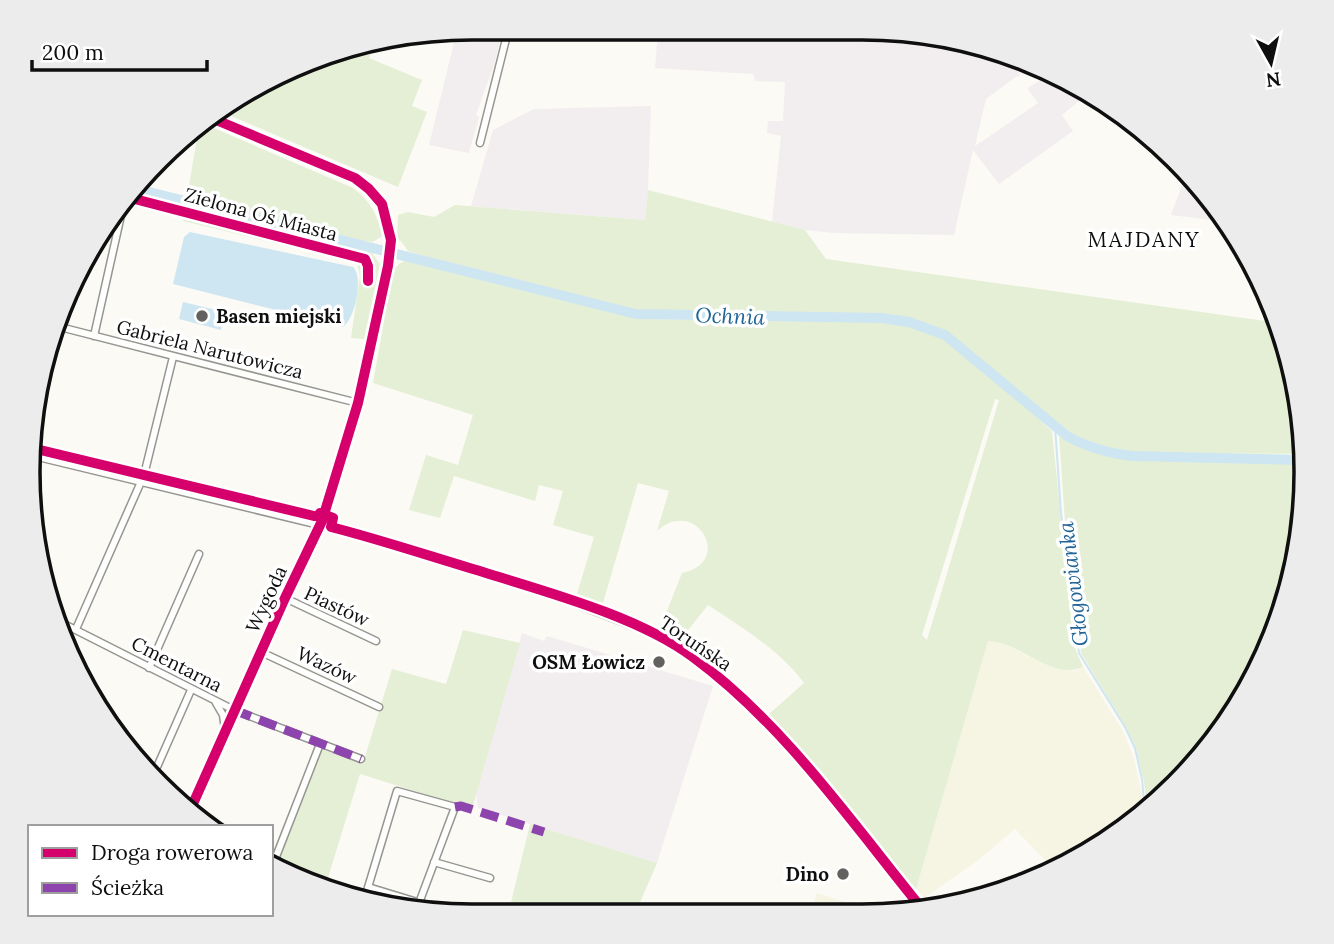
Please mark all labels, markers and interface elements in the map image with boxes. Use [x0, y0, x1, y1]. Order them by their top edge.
scale bar [32, 28, 206, 72]
north arrow [1236, 28, 1306, 98]
text: 200 m [42, 39, 104, 66]
text: N [1264, 67, 1282, 93]
street label: Zielona Oś Miasta [182, 182, 340, 246]
district label: MAJDANY [1087, 226, 1201, 253]
water label: Ochnia [695, 301, 766, 331]
place label: Basen miejski [216, 304, 341, 328]
marker: Basen miejski [194, 308, 210, 324]
street label: Gabriela Narutowicza [114, 314, 306, 384]
water label: Głogowianka [1052, 520, 1094, 648]
street label: Wygoda [240, 562, 292, 636]
street label: Piastów [301, 581, 374, 632]
street label: Toruńska [655, 610, 737, 676]
street label: Cmentarna [128, 631, 227, 697]
street label: Wazów [293, 641, 362, 690]
place label: OSM Łowicz [532, 650, 645, 674]
marker: OSM Łowicz [651, 654, 667, 670]
legend [28, 825, 273, 916]
text: Droga rowerowa [91, 839, 253, 866]
place label: Dino [786, 862, 829, 886]
marker: Dino [835, 866, 851, 882]
text: Ścieżka [91, 874, 164, 901]

